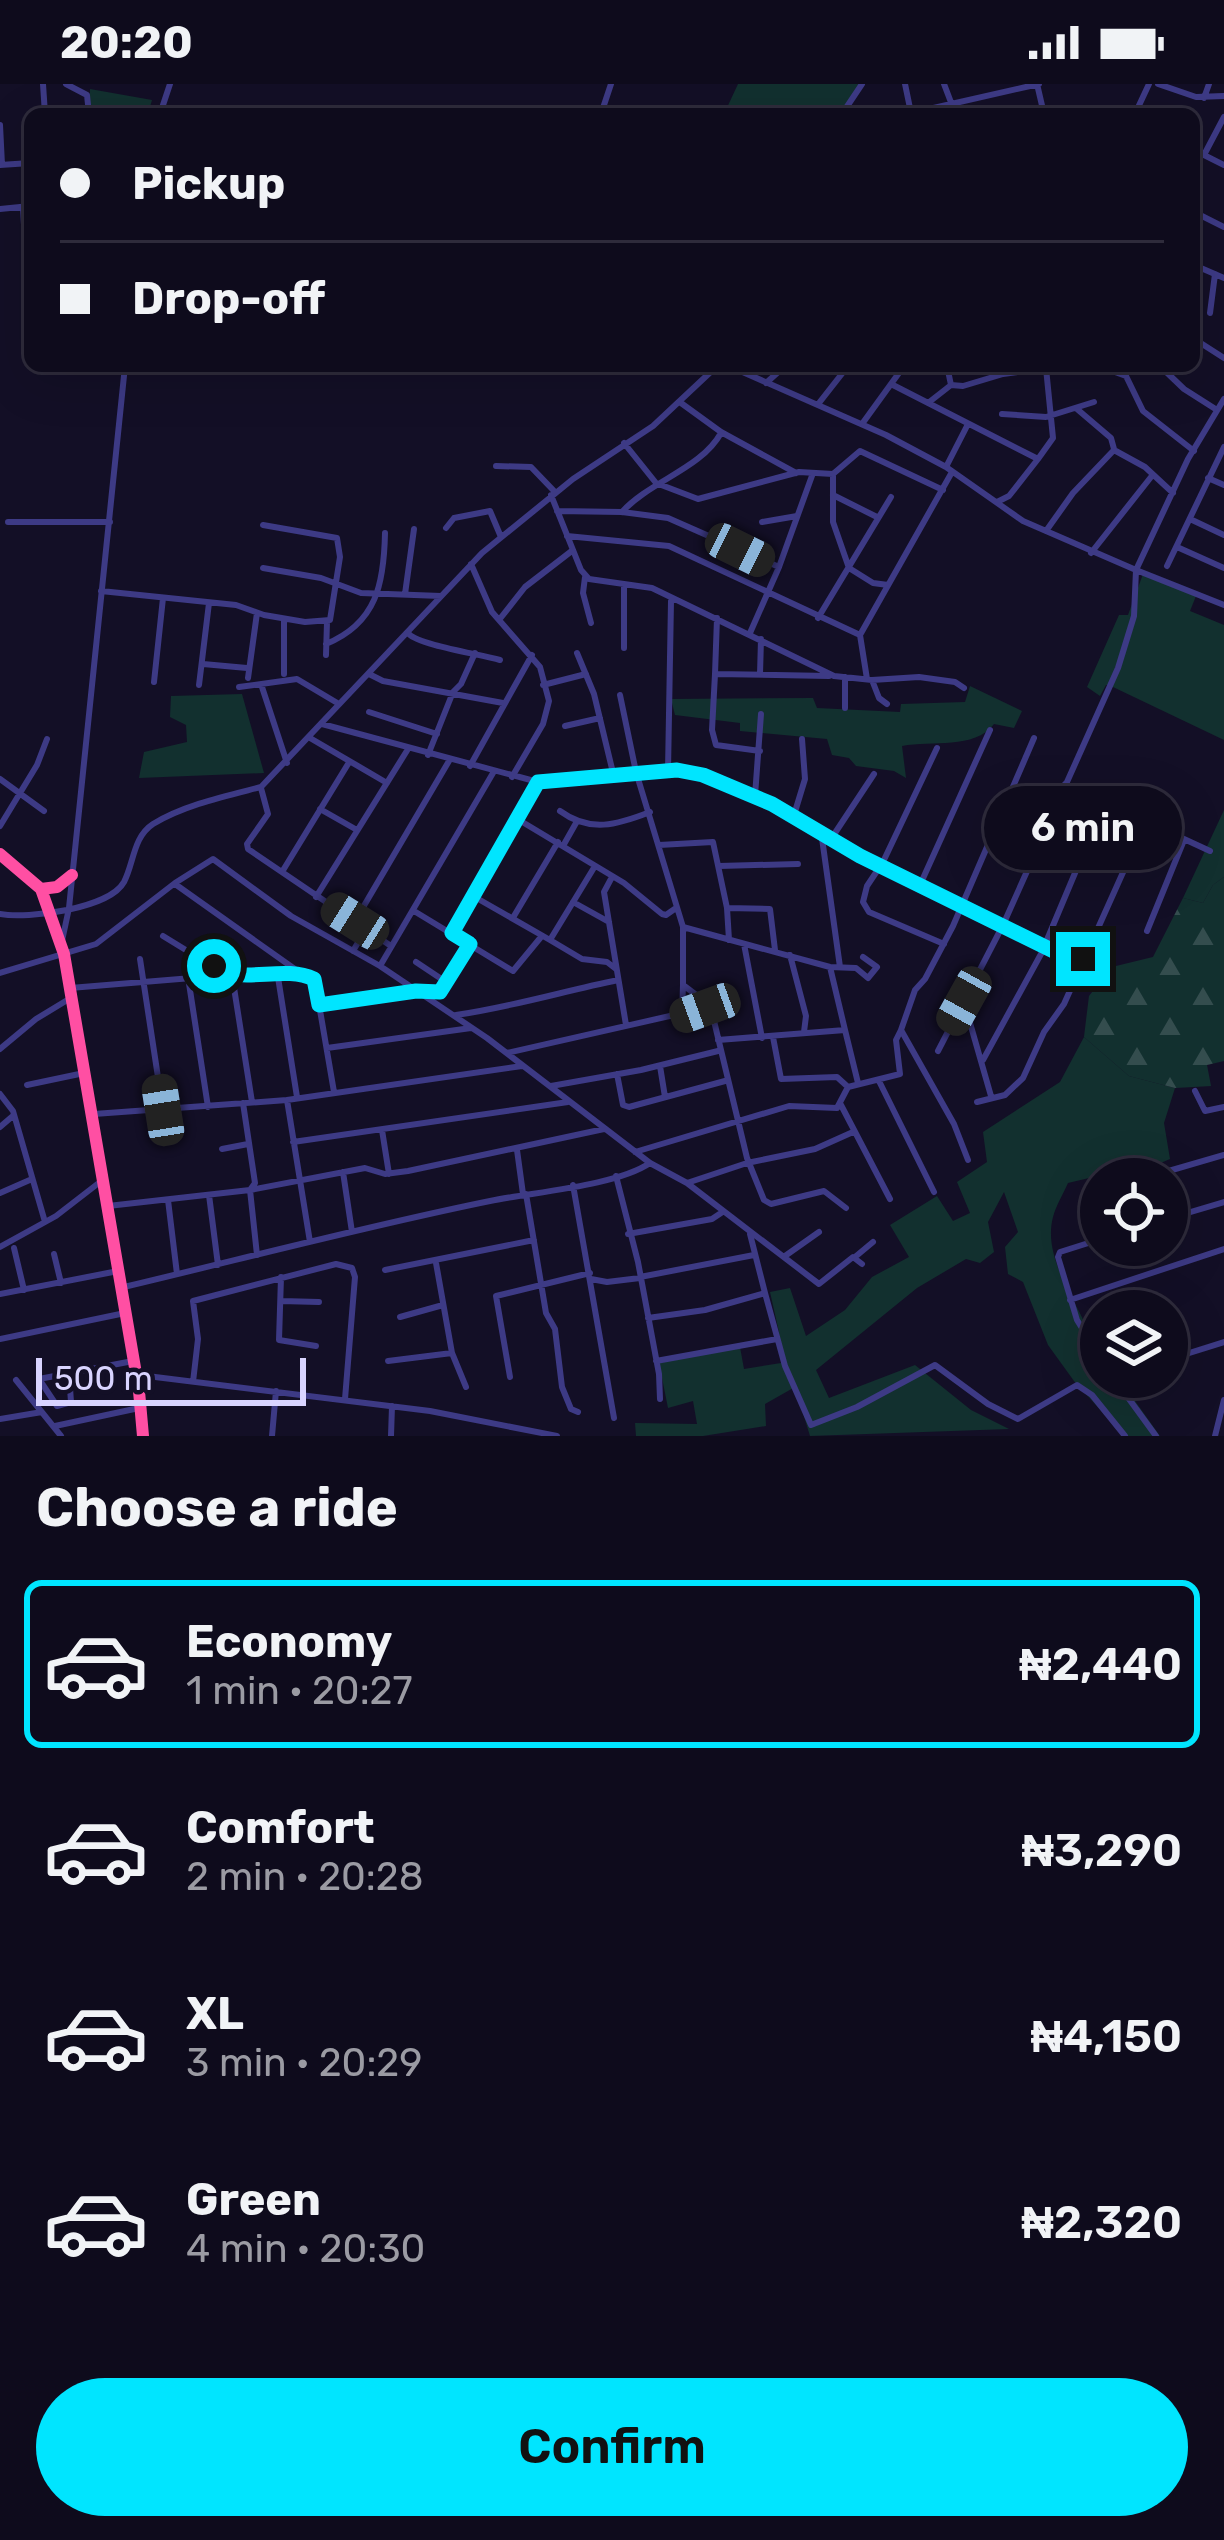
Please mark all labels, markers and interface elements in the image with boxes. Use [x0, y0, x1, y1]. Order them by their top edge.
text: 20:20 [60, 16, 193, 69]
text: Pickup [132, 157, 285, 210]
text: Drop-off [132, 272, 325, 325]
car [700, 518, 780, 582]
callout: 6 min [984, 785, 1182, 869]
text: 6 min [1031, 805, 1135, 851]
car [315, 887, 395, 955]
route end [1056, 932, 1110, 986]
route start [187, 939, 241, 993]
car [931, 961, 997, 1041]
car [665, 979, 745, 1037]
car [140, 1072, 186, 1148]
map controls [1080, 1158, 1188, 1398]
button: locate [1080, 1158, 1188, 1266]
button: layers [1080, 1290, 1188, 1398]
scale bar [36, 1352, 306, 1405]
text: 500 m [54, 1359, 153, 1398]
text: Choose a ride [36, 1476, 398, 1540]
icon: car [42, 1610, 150, 1718]
text: Economy [186, 1615, 392, 1668]
text: ₦2,440 [1019, 1638, 1182, 1691]
text: 1 min · 20:27 [186, 1668, 413, 1714]
icon: car [42, 1796, 150, 1904]
text: Comfort [186, 1801, 375, 1854]
text: ₦3,290 [1021, 1824, 1182, 1877]
text: 2 min · 20:28 [186, 1854, 424, 1900]
icon: car [42, 1982, 150, 2090]
text: XL [186, 1987, 244, 2040]
text: ₦4,150 [1031, 2010, 1182, 2063]
text: 3 min · 20:29 [186, 2040, 422, 2086]
icon: car [42, 2168, 150, 2276]
text: Green [186, 2173, 321, 2226]
text: ₦2,320 [1021, 2196, 1182, 2249]
text: 4 min · 20:30 [186, 2226, 425, 2272]
button: Confirm [36, 2378, 1188, 2516]

